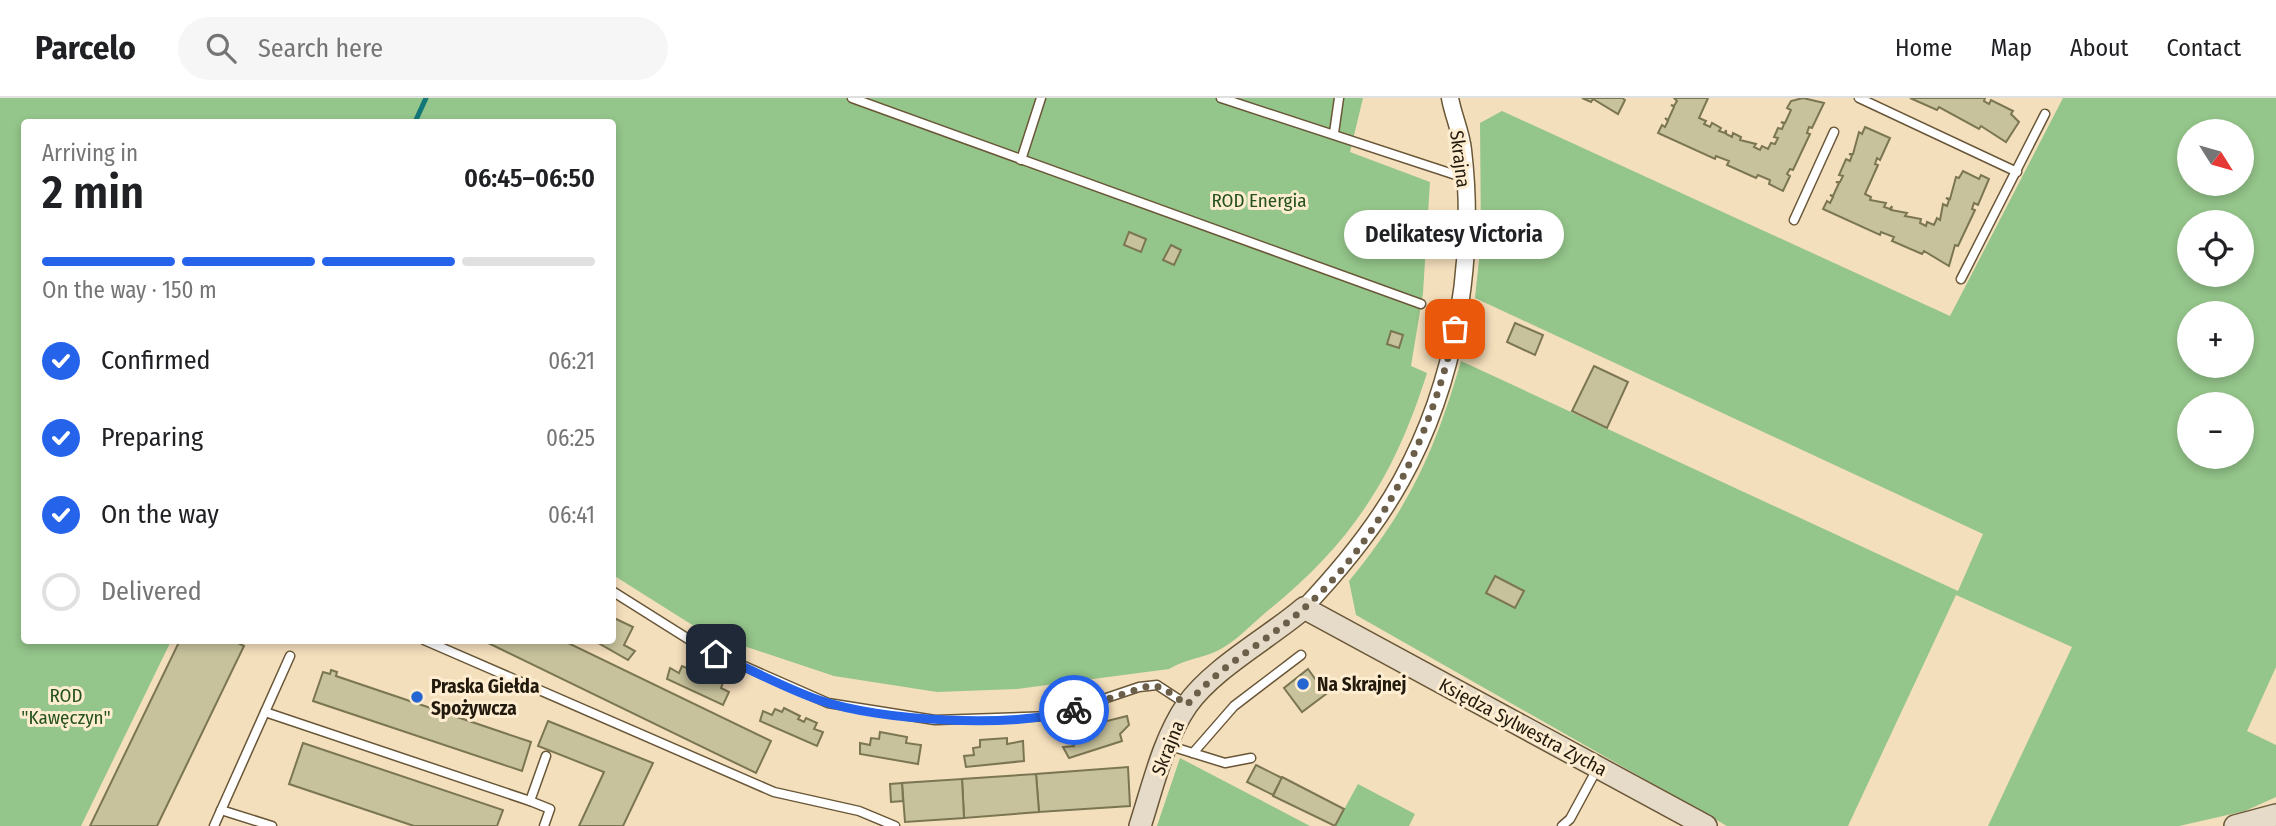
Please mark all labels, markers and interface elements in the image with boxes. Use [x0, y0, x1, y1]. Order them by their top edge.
search box [178, 17, 668, 80]
text: Parcelo [35, 28, 136, 68]
icon: search [202, 29, 240, 67]
text: Search here [258, 33, 383, 64]
text: Home [1895, 34, 1952, 62]
text: Map [1990, 34, 2032, 62]
text: About [2070, 34, 2128, 62]
text: Contact [2166, 34, 2241, 62]
north arrow [2177, 119, 2254, 196]
map controls [2177, 119, 2254, 469]
street label: Skrajna [1445, 129, 1475, 189]
text: Arriving in [42, 139, 138, 167]
text: 06:45–06:50 [464, 163, 595, 194]
text: 2 min [42, 165, 144, 220]
park label: ROD Energia [1211, 189, 1307, 212]
callout: Delikatesy Victoria [1345, 210, 1565, 259]
button: locate [2177, 210, 2254, 287]
text: Delikatesy Victoria [1365, 220, 1543, 248]
text: On the way · 150 m [42, 276, 217, 304]
pin [1425, 299, 1485, 359]
button: + [2177, 301, 2254, 378]
icon: bag [1436, 310, 1474, 348]
icon: check [42, 342, 80, 380]
text: Confirmed [101, 345, 211, 376]
text: 06:21 [548, 347, 595, 375]
button: − [2177, 392, 2254, 469]
icon: check [42, 419, 80, 457]
text: Preparing [101, 422, 203, 453]
text: 06:25 [546, 424, 595, 452]
icon: check [42, 496, 80, 534]
text: On the way [101, 499, 219, 530]
text: 06:41 [548, 501, 595, 529]
text: Delivered [101, 576, 202, 607]
pin [686, 624, 746, 684]
icon: home [697, 635, 735, 673]
place label: Na Skrajnej [1317, 673, 1406, 696]
street label: Księdza Sylwestra Zycha [1435, 673, 1611, 781]
place label: Praska Giełda Spożywcza [431, 675, 539, 720]
courier [1039, 675, 1109, 745]
marker: Na Skrajnej [1295, 676, 1311, 692]
park label: ROD "Kawęczyn" [21, 684, 111, 729]
marker: Praska Giełda Spożywcza [409, 689, 425, 705]
icon: bike [1055, 691, 1093, 729]
street label: Skrajna [1147, 717, 1189, 779]

